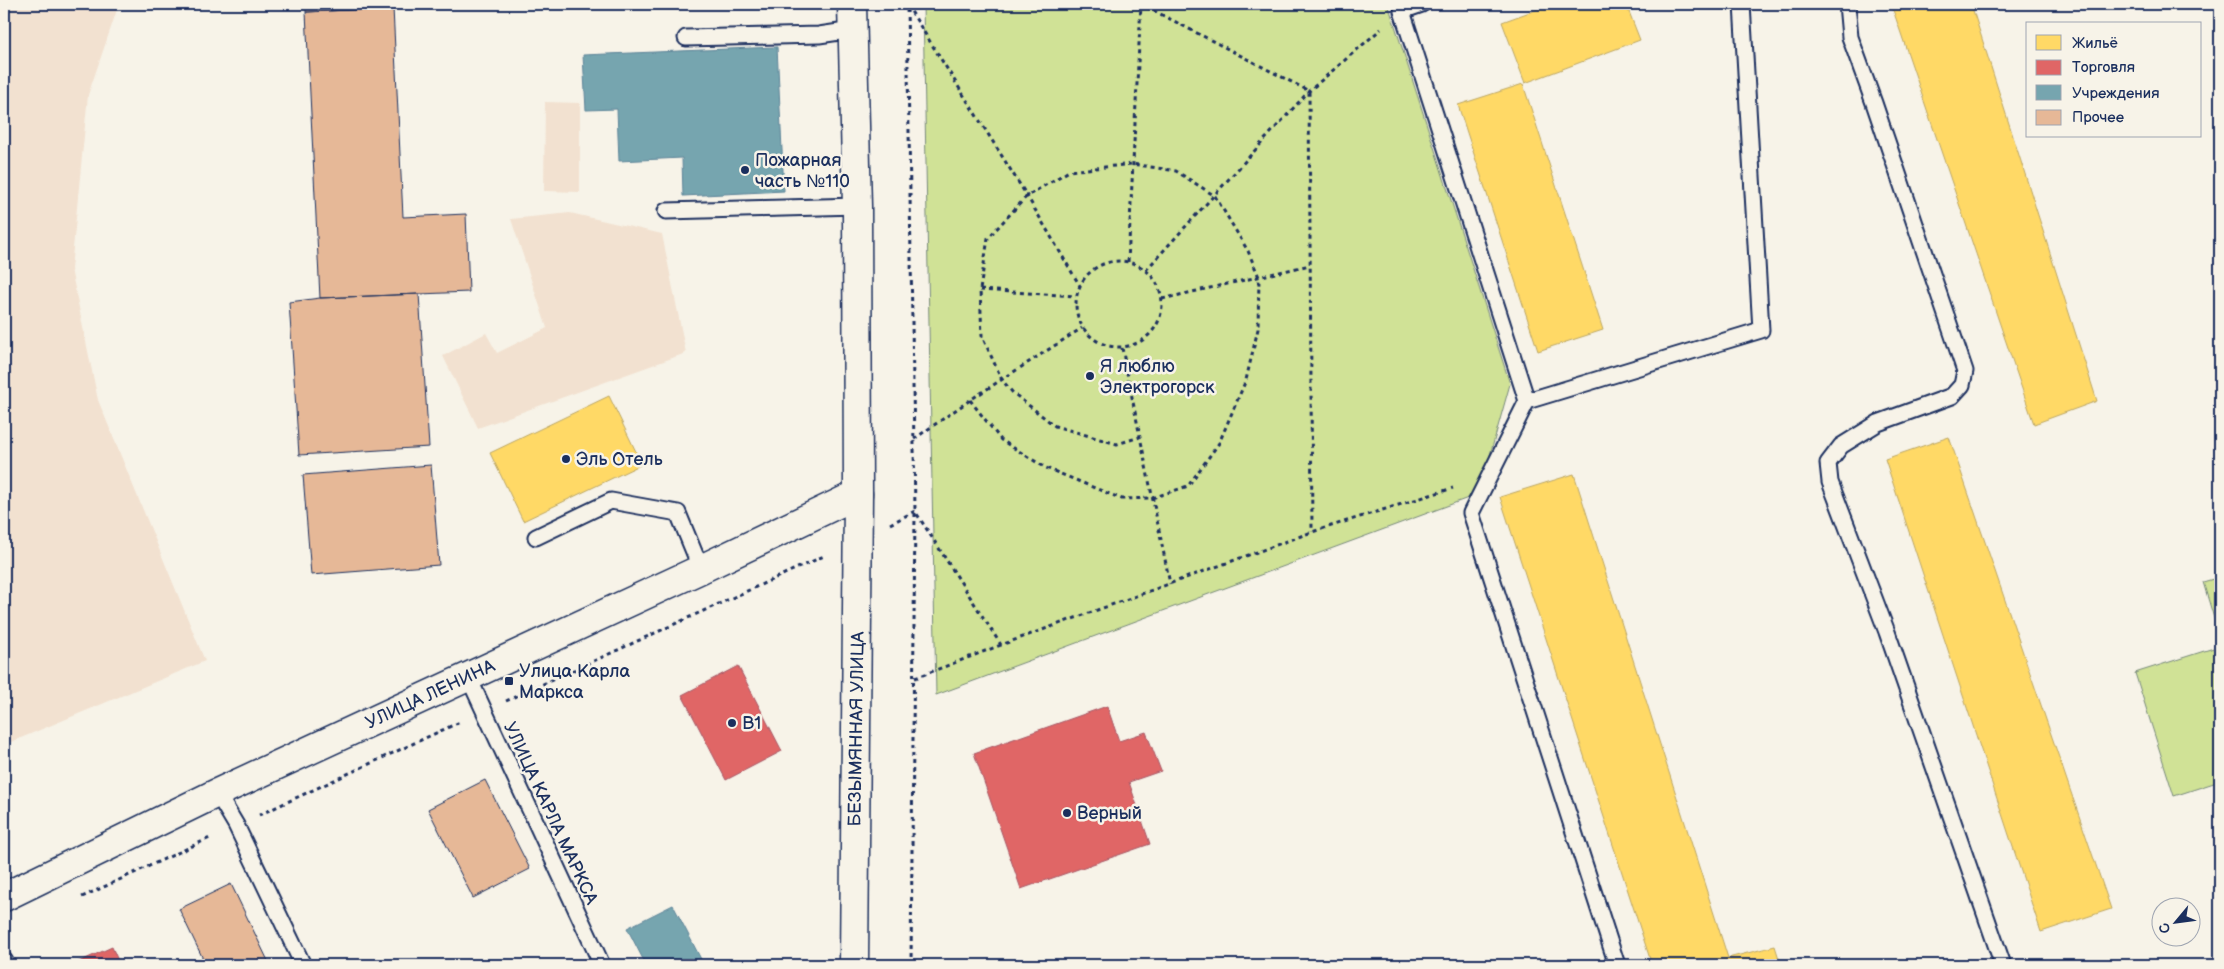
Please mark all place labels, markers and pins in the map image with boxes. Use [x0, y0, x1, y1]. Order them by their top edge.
place label: Пожарная часть №110 [755, 150, 850, 192]
marker: Пожарная часть №110 [739, 164, 751, 176]
place label: Я люблю Электрогорск [1100, 356, 1215, 398]
marker: Я люблю Электрогорск [1084, 370, 1096, 382]
place label: Эль Отель [576, 449, 663, 470]
marker: Эль Отель [560, 453, 572, 465]
place label: Улица Карла Маркса [519, 661, 631, 703]
marker: Улица Карла Маркса [503, 675, 515, 687]
place label: B1 [742, 713, 761, 734]
marker: B1 [726, 717, 738, 729]
place label: Верный [1077, 803, 1142, 824]
marker: Верный [1061, 807, 1073, 819]

